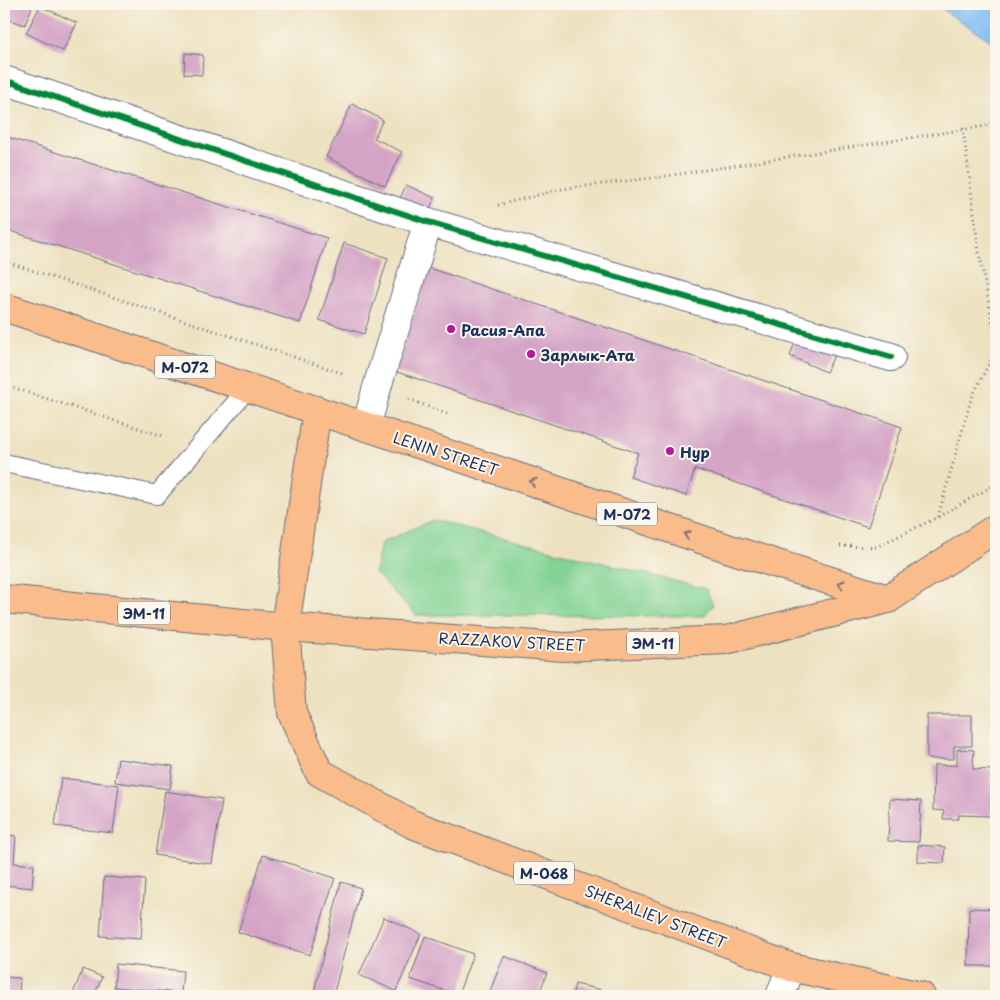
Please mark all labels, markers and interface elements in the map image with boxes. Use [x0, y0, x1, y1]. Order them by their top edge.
place label: Расия-Апа [461, 318, 546, 341]
marker: Расия-Апа [445, 323, 457, 335]
place label: Зарлык-Ата [540, 343, 636, 366]
marker: Зарлык-Ата [525, 348, 537, 360]
road number: М-072 [155, 356, 215, 378]
street label: LENIN STREET [390, 425, 502, 481]
place label: Нур [680, 440, 710, 463]
marker: Нур [664, 445, 676, 457]
one-way arrow [529, 478, 538, 488]
road number: М-072 [597, 502, 657, 526]
one-way arrow [683, 530, 692, 540]
one-way arrow [838, 580, 846, 590]
road number: ЭМ-11 [118, 602, 170, 624]
street label: RAZZAKOV STREET [438, 626, 587, 656]
road number: ЭМ-11 [627, 632, 679, 654]
road number: М-068 [514, 861, 574, 884]
street label: SHERALIEV STREET [582, 878, 731, 954]

